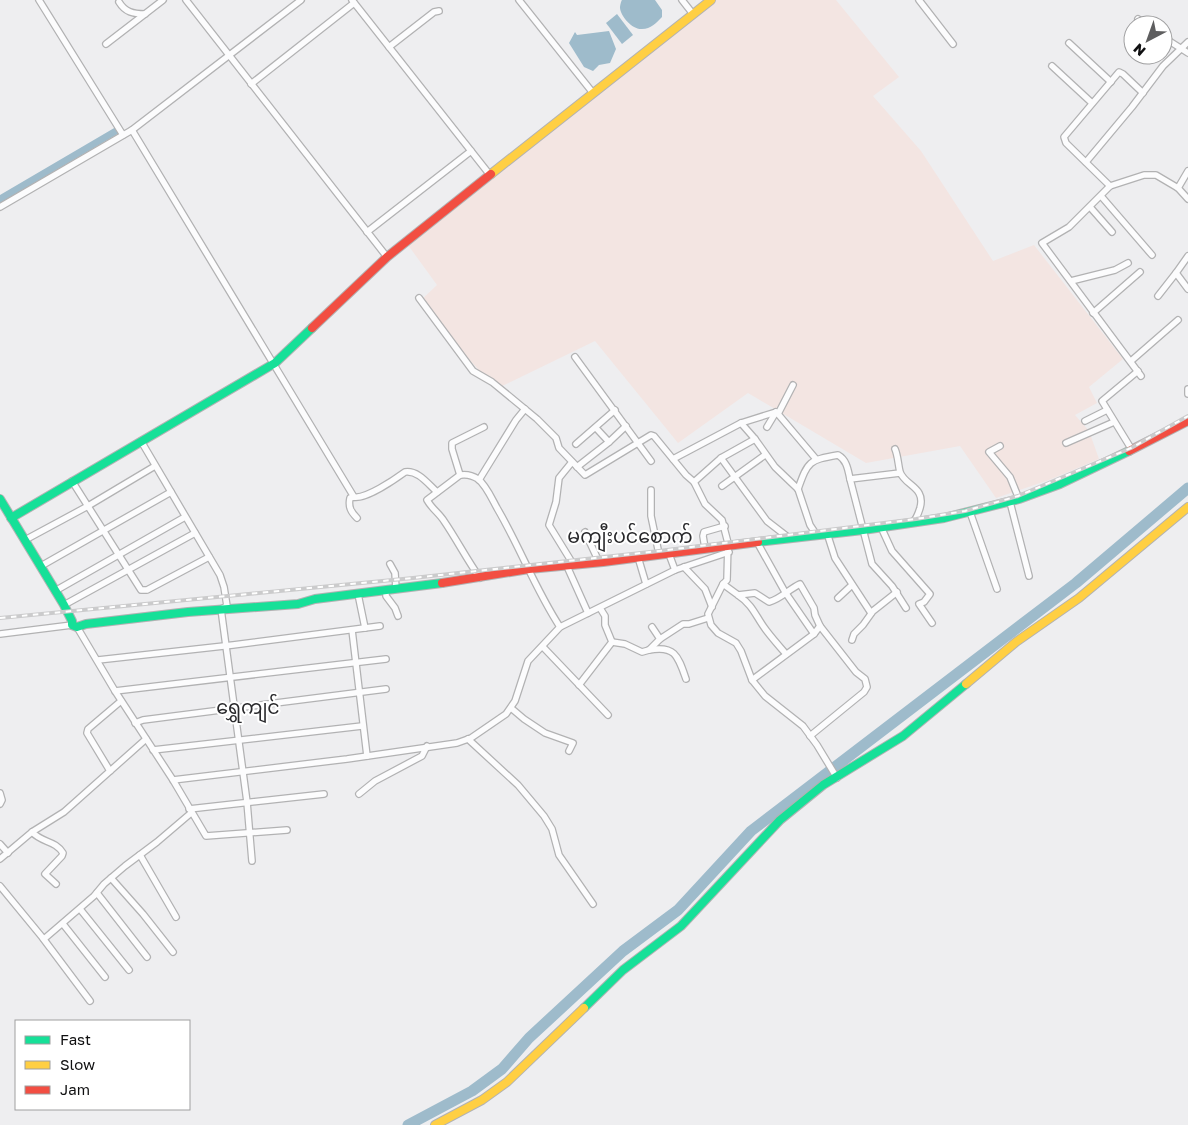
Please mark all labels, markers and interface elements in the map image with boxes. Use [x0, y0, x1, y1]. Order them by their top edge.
north arrow [1123, 15, 1173, 65]
text: N [1130, 40, 1149, 60]
district label: မကျီးပင်စောက် [567, 522, 693, 552]
district label: ရွှေကျင် [216, 693, 280, 723]
legend [15, 1020, 190, 1110]
text: Fast [60, 1030, 91, 1048]
text: Slow [60, 1055, 95, 1073]
text: Jam [60, 1080, 90, 1098]

